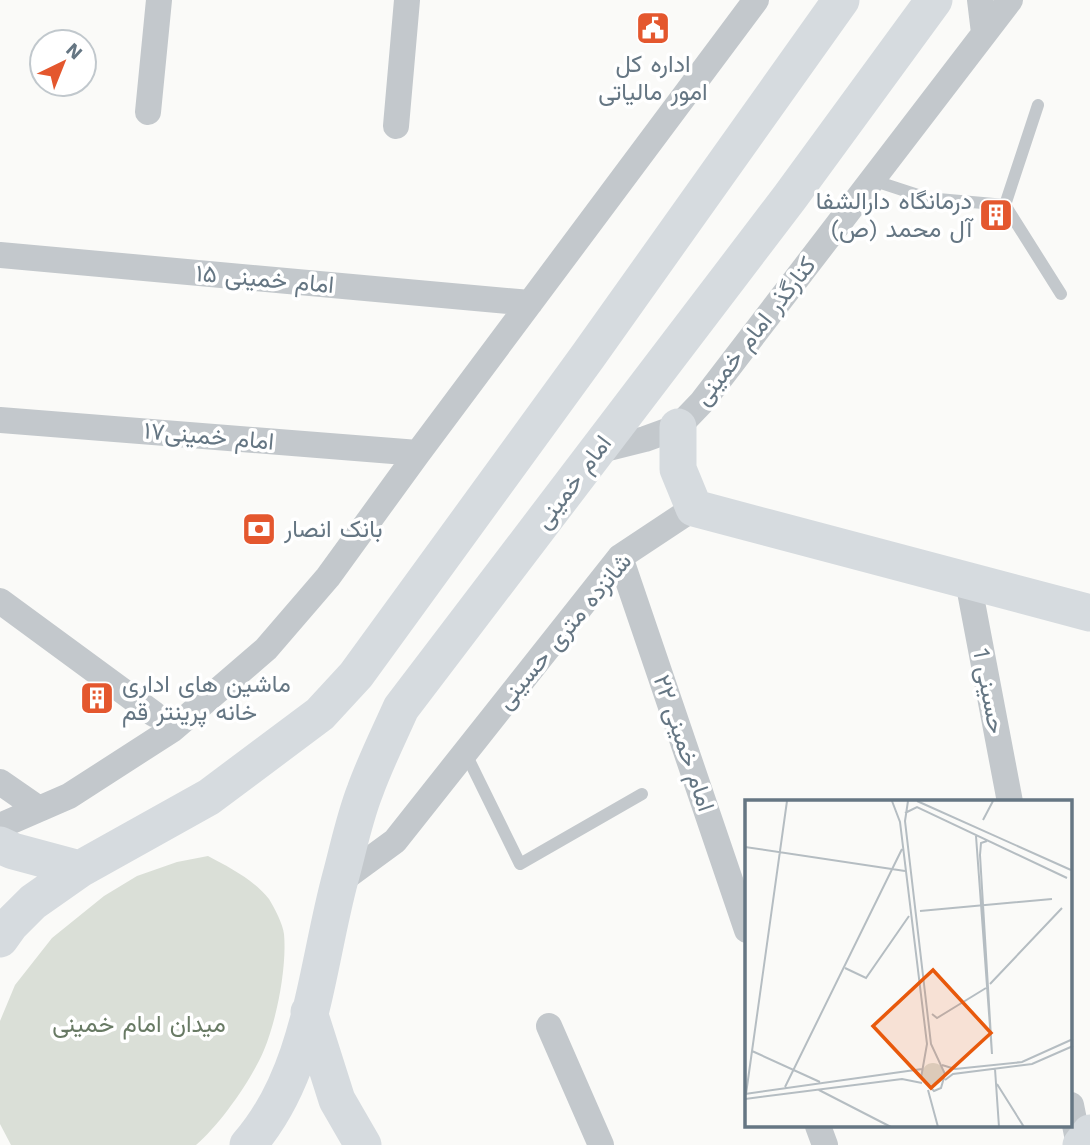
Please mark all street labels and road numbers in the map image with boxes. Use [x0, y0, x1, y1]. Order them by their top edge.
street label: کنارگذر امام خمینی [689, 251, 823, 412]
street label: امام خمینی ۱۵ [195, 259, 335, 301]
street label: امام خمینی۱۷ [143, 416, 275, 458]
street label: امام خمینی [529, 430, 619, 535]
street label: شانزده متری حسینی [491, 547, 638, 715]
street label: حسینی 1 [967, 646, 1011, 736]
street label: امام خمینی ۲۲ [646, 671, 720, 816]

